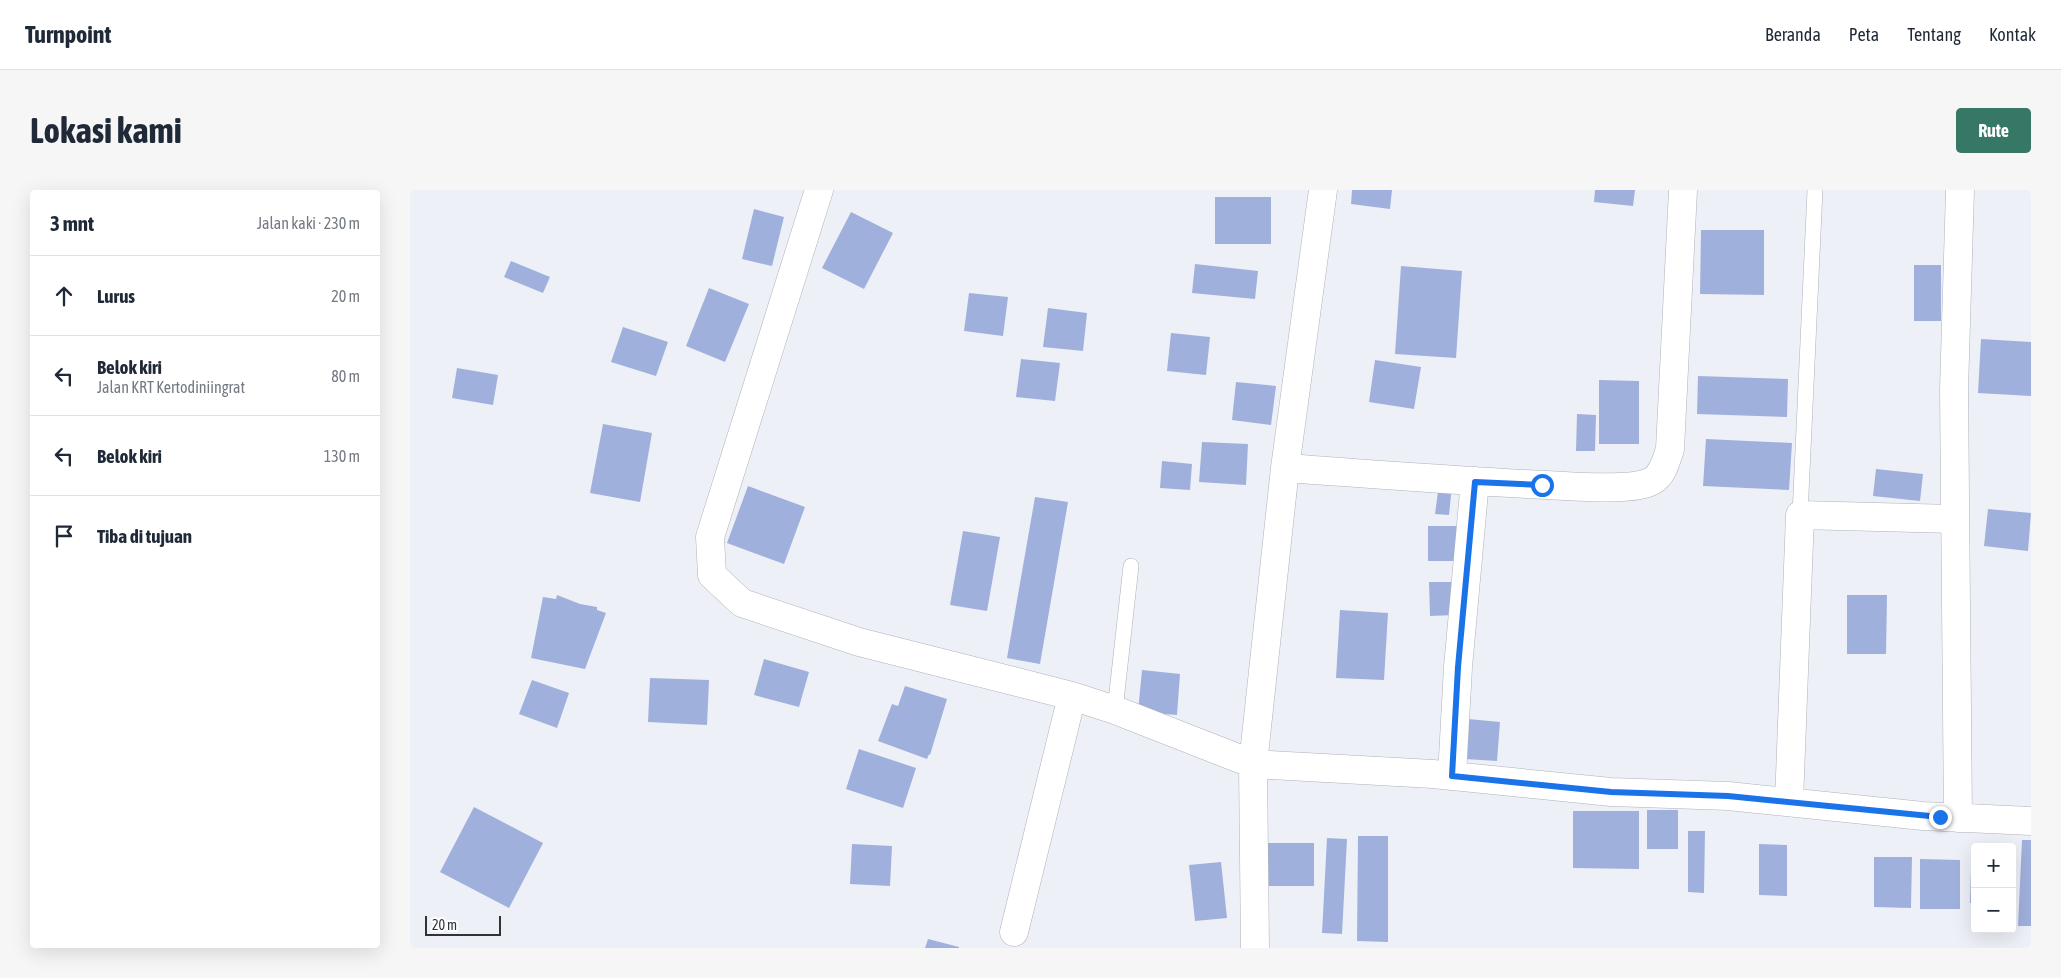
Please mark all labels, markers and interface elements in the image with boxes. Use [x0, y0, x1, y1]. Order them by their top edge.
text: Turnpoint [25, 21, 111, 48]
text: Beranda [1765, 24, 1821, 45]
text: Peta [1849, 24, 1879, 45]
text: Tentang [1907, 24, 1961, 45]
text: Kontak [1989, 24, 2036, 45]
button: Rute [1956, 108, 2031, 153]
text: Lokasi kami [30, 110, 182, 150]
text: 3 mnt [50, 211, 94, 235]
text: Jalan kaki · 230 m [257, 214, 360, 232]
icon: ahead [50, 282, 78, 310]
text: Lurus [97, 285, 135, 307]
text: 20 m [331, 287, 360, 305]
text: Belok kiri [97, 356, 162, 378]
icon: left [50, 362, 78, 390]
text: 80 m [331, 367, 360, 385]
text: Jalan KRT Kertodiniingrat [97, 378, 245, 396]
icon: left [50, 442, 78, 470]
text: Belok kiri [97, 445, 162, 467]
text: 130 m [324, 447, 360, 465]
route start [1531, 474, 1554, 497]
icon: arrive [50, 522, 78, 550]
text: Tiba di tujuan [97, 525, 192, 547]
route end [1929, 806, 1952, 829]
map controls [1971, 843, 2016, 933]
button: + [1971, 843, 2016, 888]
button: − [1971, 888, 2016, 933]
scale bar [425, 913, 501, 936]
text: 20 m [432, 917, 457, 933]

